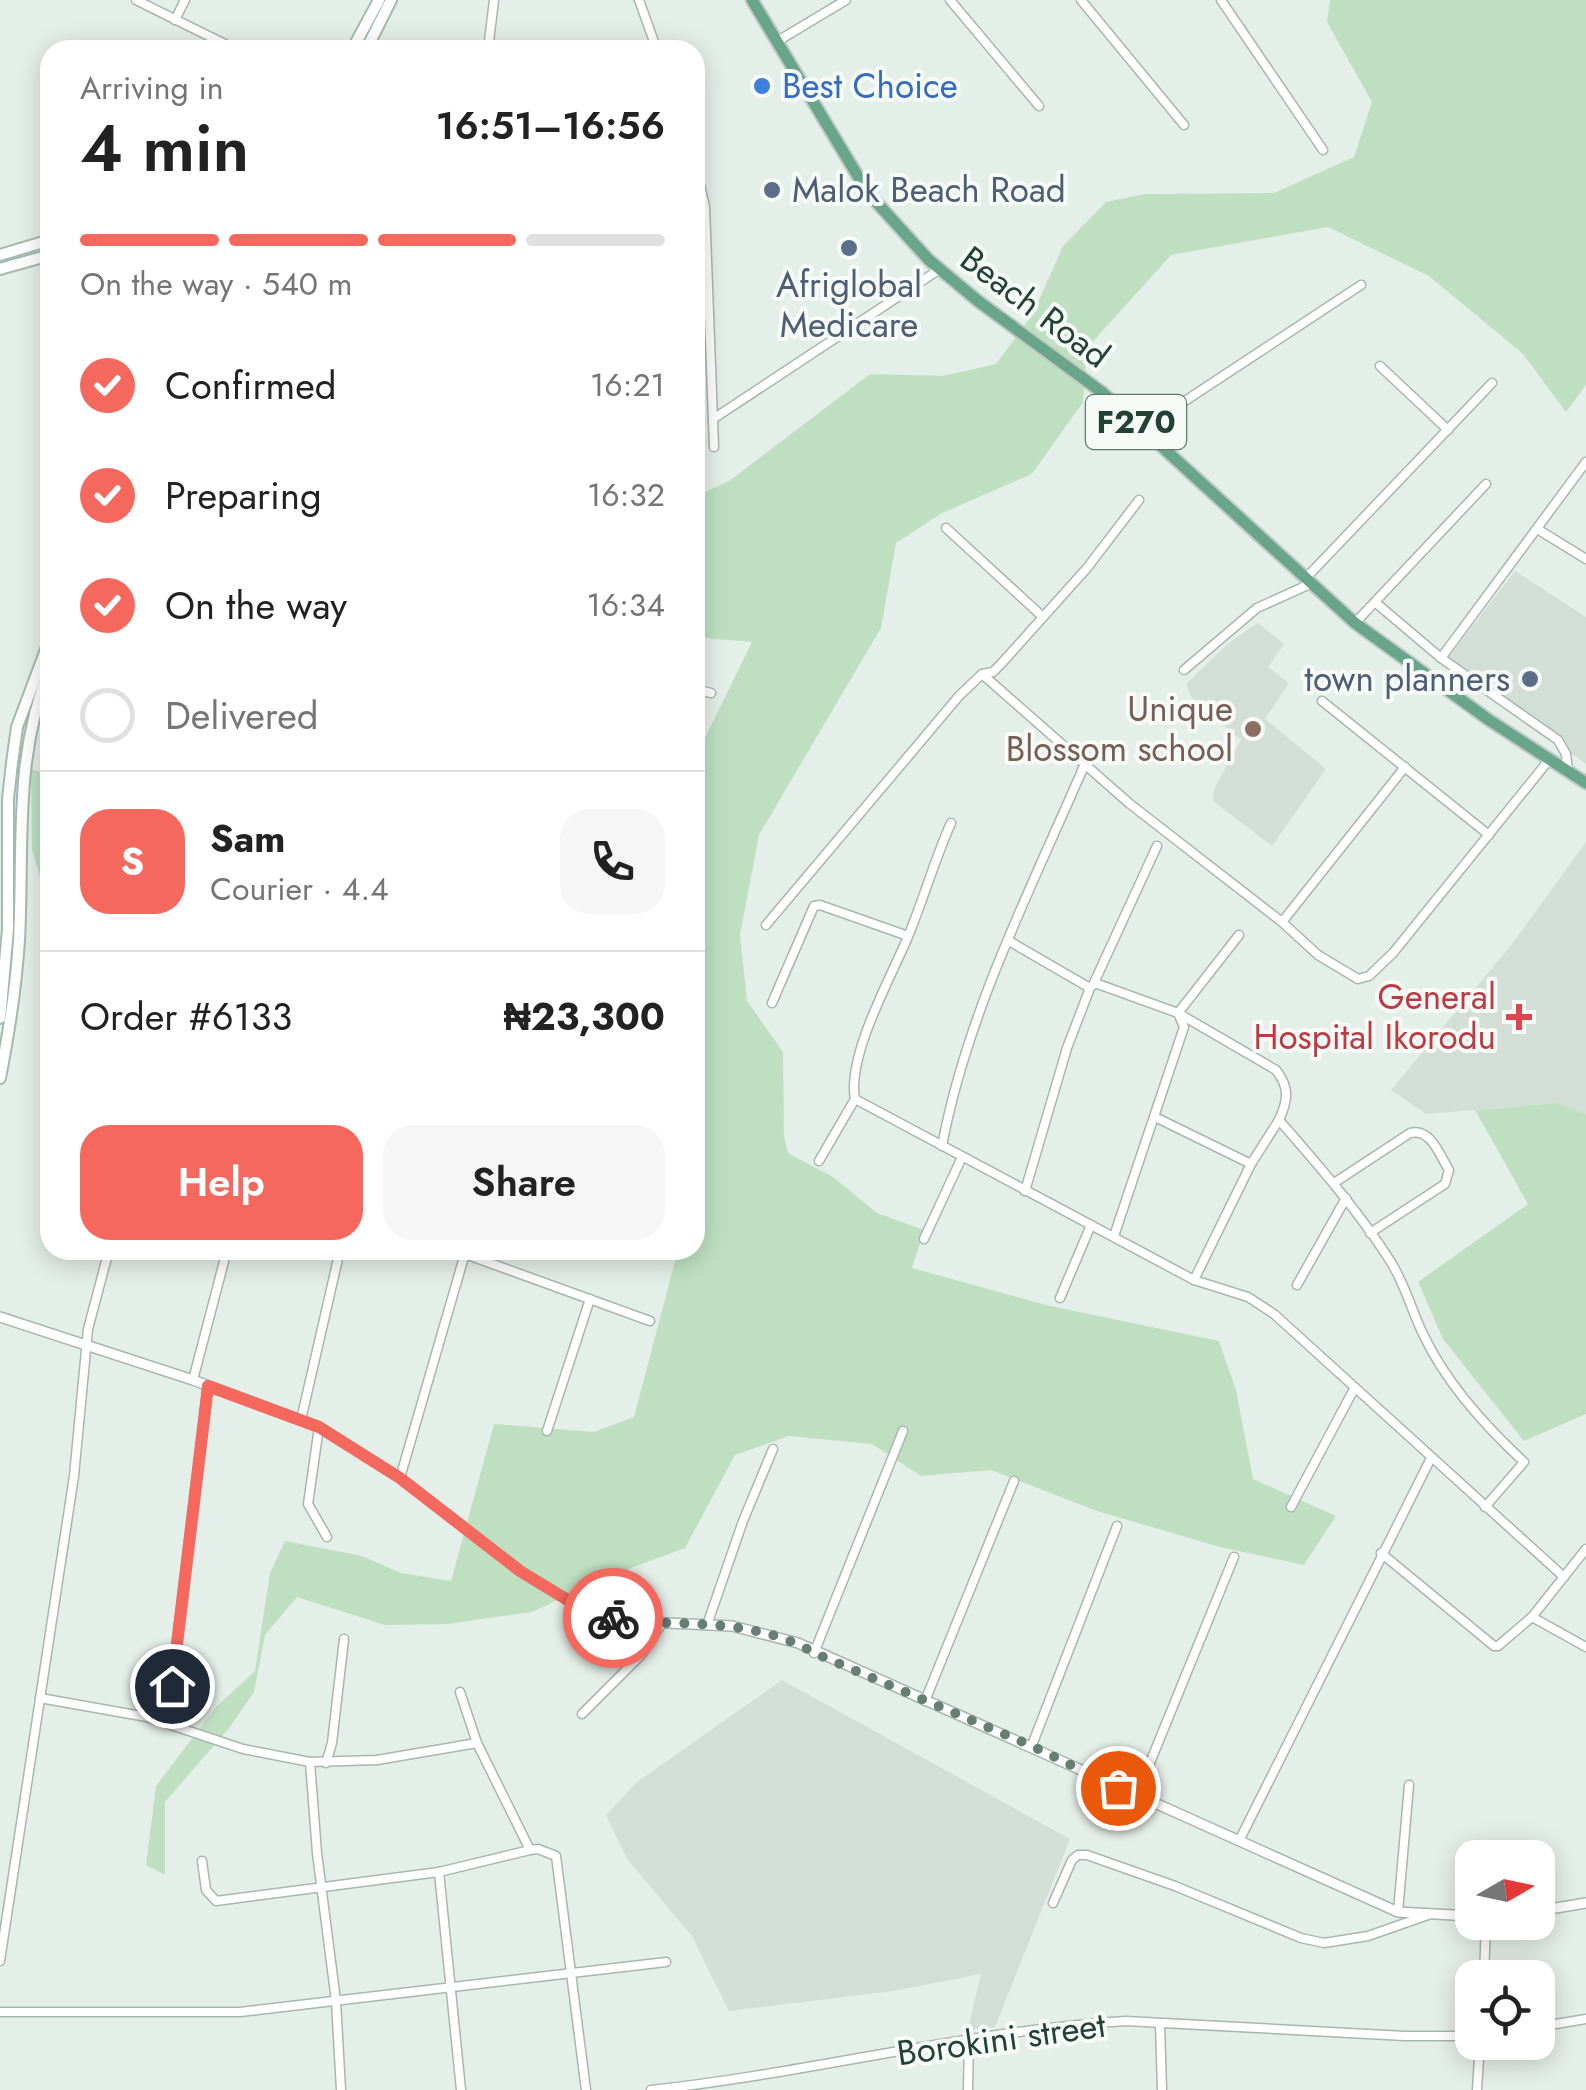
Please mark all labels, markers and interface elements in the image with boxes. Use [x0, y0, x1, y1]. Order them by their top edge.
place label: Best Choice [782, 61, 958, 111]
text: Arriving in [80, 65, 224, 111]
marker: Best Choice [751, 75, 773, 97]
text: 16:51–16:56 [436, 98, 665, 153]
text: 4 min [80, 101, 249, 195]
place label: Malok Beach Road [792, 165, 1066, 215]
marker: Malok Beach Road [761, 179, 783, 201]
street label: Beach Road [950, 234, 1120, 380]
marker: Afriglobal Medicare [838, 237, 860, 259]
place label: Afriglobal Medicare [776, 260, 922, 350]
text: On the way · 540 m [80, 261, 353, 307]
icon: check [80, 358, 135, 413]
text: Confirmed [165, 358, 336, 413]
text: 16:21 [590, 362, 665, 408]
road number: F270 [1086, 395, 1186, 449]
icon: check [80, 468, 135, 523]
text: Preparing [165, 468, 322, 523]
text: 16:32 [587, 472, 665, 518]
icon: check [80, 578, 135, 633]
text: On the way [165, 578, 347, 633]
text: 16:34 [586, 582, 665, 628]
place label: town planners [1305, 654, 1510, 704]
marker: town planners [1519, 668, 1541, 690]
place label: Unique Blossom school [1006, 684, 1233, 774]
text: Delivered [165, 688, 318, 743]
marker: Unique Blossom school [1242, 718, 1264, 740]
button: phone [560, 809, 665, 914]
text: Sam [210, 811, 285, 866]
text: S [121, 834, 144, 889]
text: Courier · 4.4 [210, 866, 389, 912]
place label: General Hospital Ikorodu [1253, 972, 1496, 1062]
text: Order #6133 [80, 989, 292, 1044]
text: ₦23,300 [503, 989, 665, 1044]
marker: General Hospital Ikorodu [1506, 1004, 1532, 1030]
button: Help [80, 1125, 363, 1240]
button: Share [383, 1125, 665, 1240]
courier [563, 1568, 663, 1668]
icon: bike [586, 1591, 641, 1646]
pin [130, 1644, 215, 1729]
icon: home [145, 1659, 200, 1714]
pin [1076, 1746, 1161, 1831]
icon: bag [1091, 1761, 1146, 1816]
north arrow [1455, 1840, 1555, 1940]
map controls [1455, 1840, 1555, 2060]
button: locate [1455, 1960, 1555, 2060]
street label: Borokini street [893, 2000, 1109, 2078]

